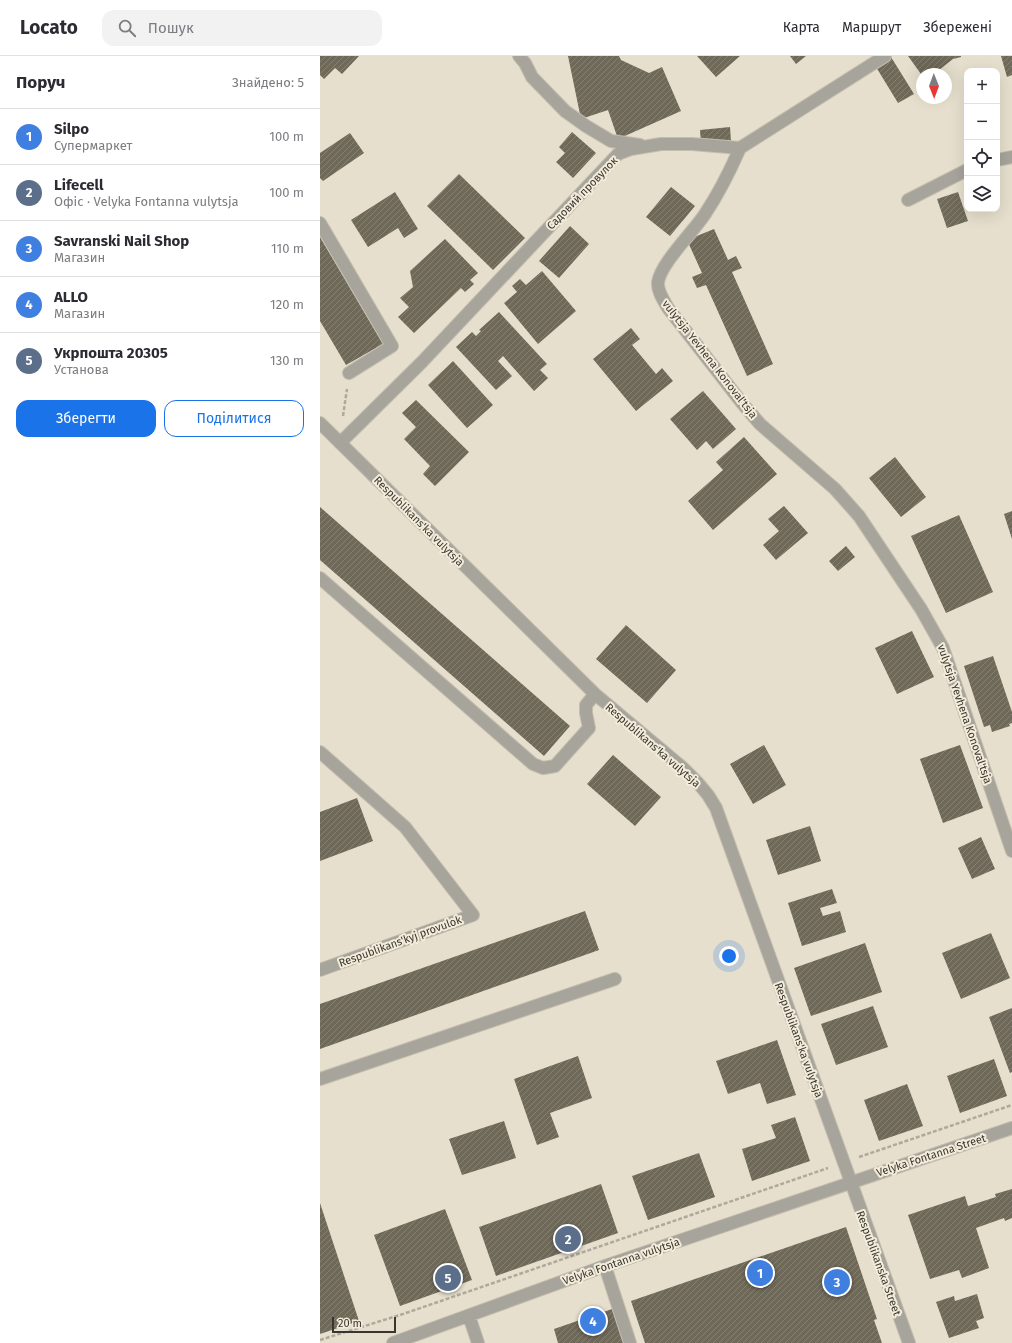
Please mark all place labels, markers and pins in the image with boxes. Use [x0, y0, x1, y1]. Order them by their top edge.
pin: 2 [555, 1224, 581, 1254]
pin: 1 [747, 1258, 773, 1288]
pin: 5 [435, 1263, 461, 1293]
pin: 3 [824, 1267, 850, 1297]
pin: 4 [580, 1306, 606, 1336]

